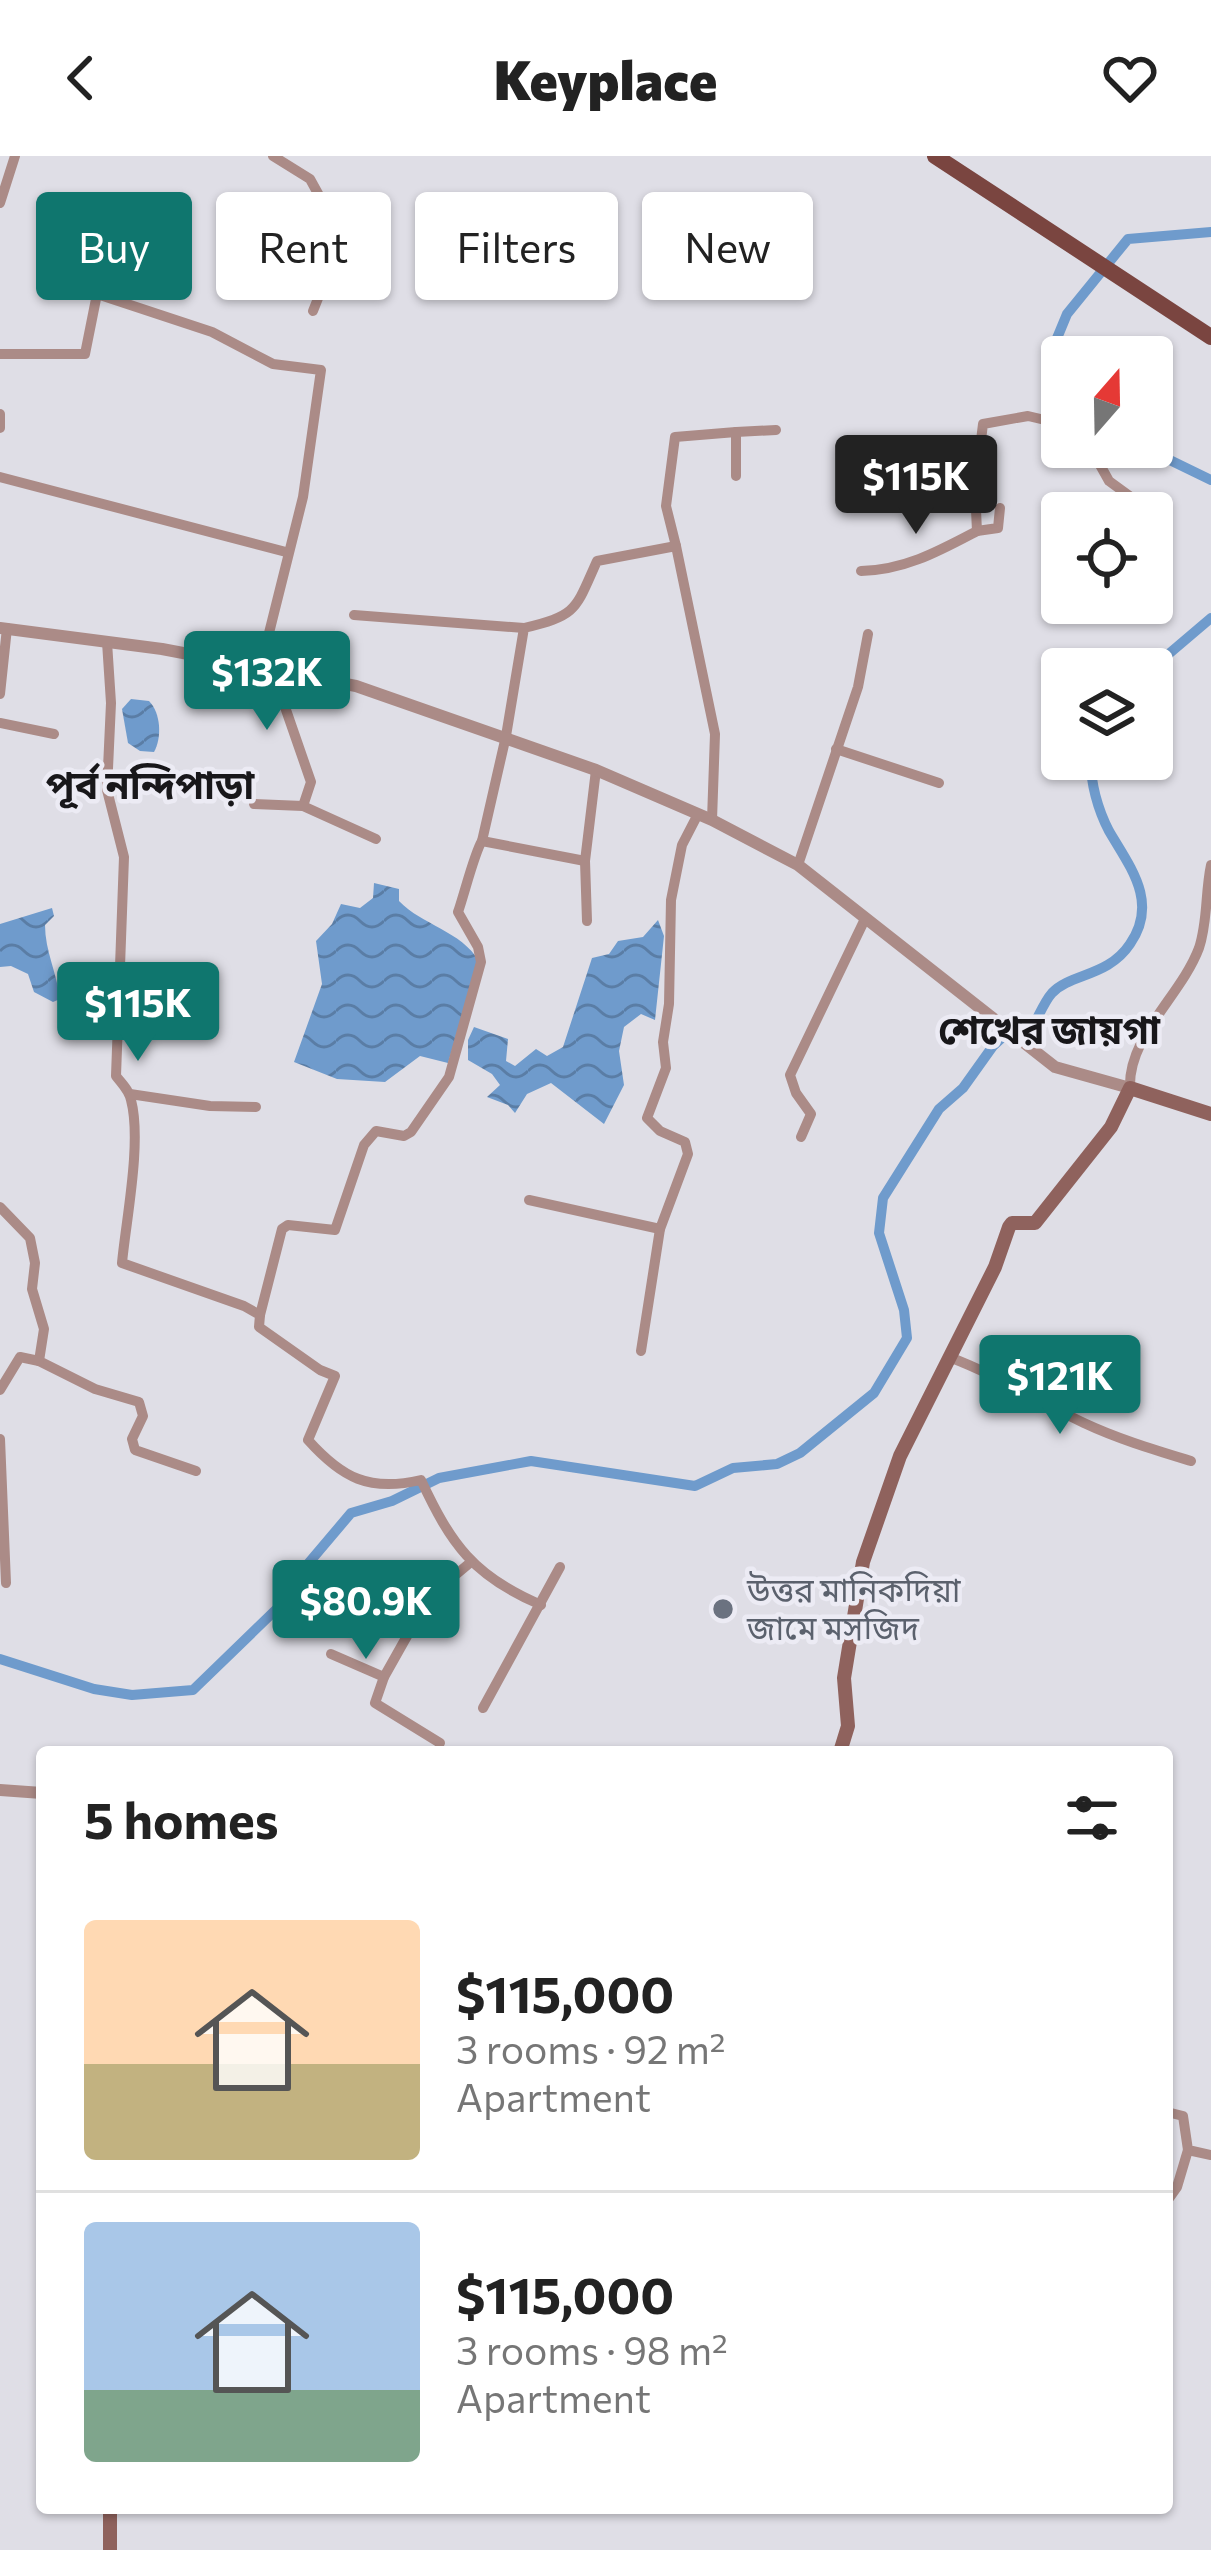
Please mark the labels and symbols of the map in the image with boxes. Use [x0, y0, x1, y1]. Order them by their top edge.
north arrow [1041, 336, 1173, 468]
pin: $115K [832, 435, 1000, 537]
pin: $132K [183, 631, 351, 733]
district label: পূর্ব নন্দিপাড়া [46, 759, 255, 809]
pin: $115K [54, 962, 222, 1064]
district label: শেখের জায়গা [938, 1004, 1161, 1052]
pin: $121K [976, 1335, 1144, 1437]
pin: $80.9K [268, 1560, 464, 1662]
place label: উত্তর মানিকদিয়া জামে মসজিদ [746, 1568, 962, 1647]
marker: উত্তর মানিকদিয়া জামে মসজিদ [710, 1596, 736, 1622]

